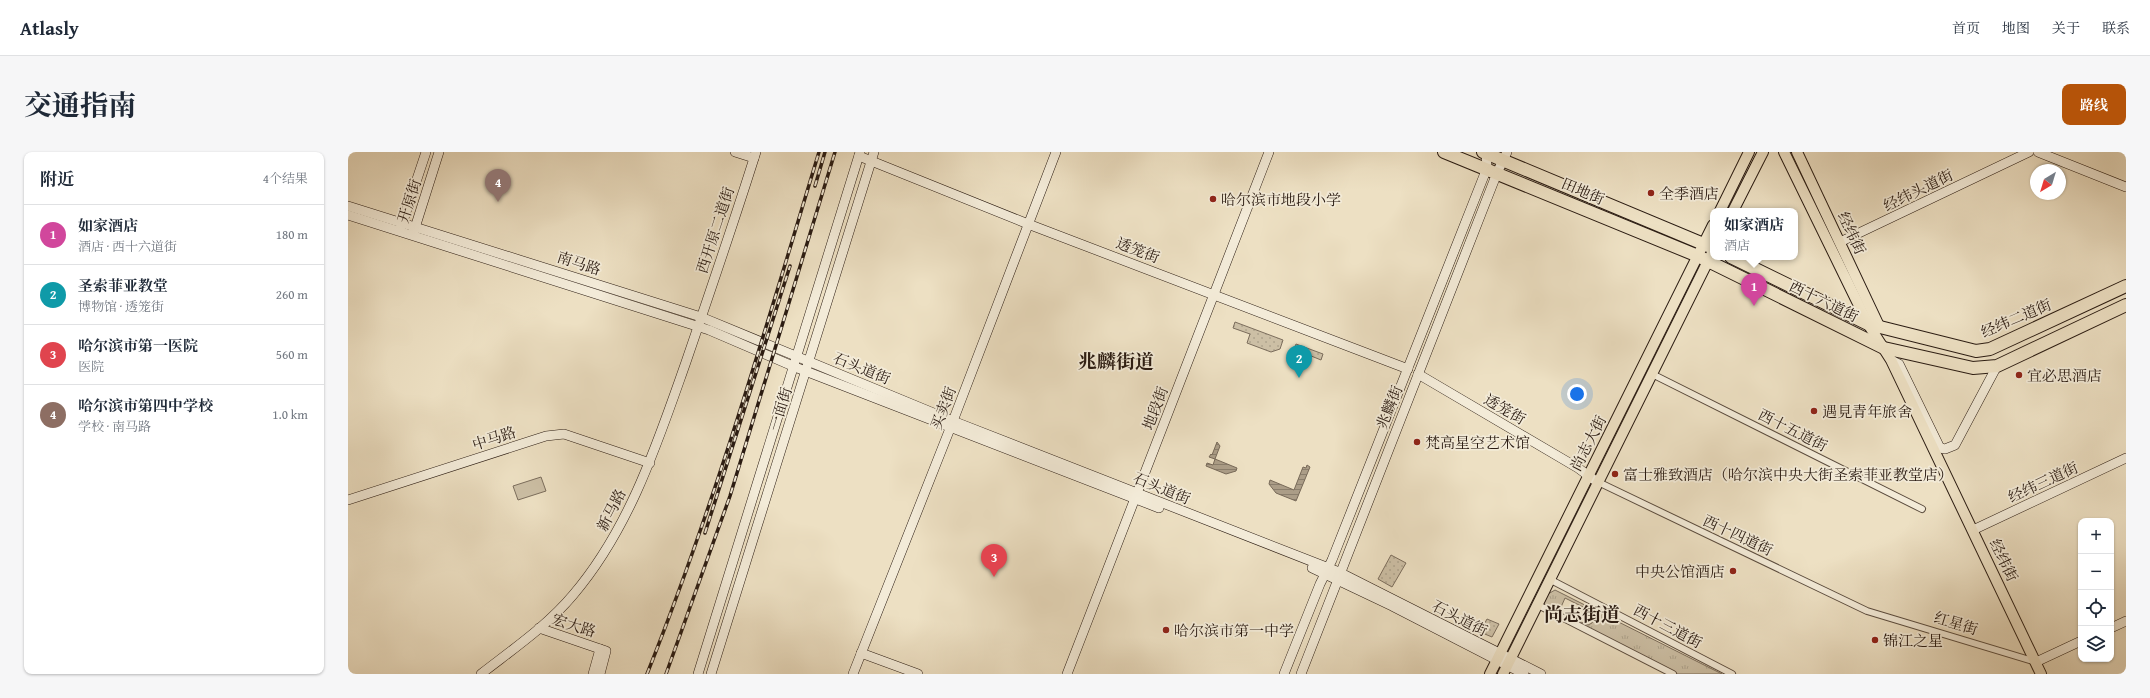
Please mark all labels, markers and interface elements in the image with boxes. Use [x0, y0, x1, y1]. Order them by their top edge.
text: Atlasly [20, 14, 79, 42]
text: 首页 [1952, 18, 1980, 38]
text: 地图 [2002, 18, 2030, 38]
text: 关于 [2052, 18, 2080, 38]
text: 联系 [2102, 18, 2130, 38]
text: 交通指南 [24, 84, 136, 125]
button: 路线 [2062, 84, 2126, 125]
street label: 经纬头道街 [1880, 164, 1956, 216]
north arrow [2030, 164, 2066, 200]
text: 附近 [40, 166, 74, 191]
text: 4个结果 [263, 169, 308, 188]
pin: 4 [485, 169, 511, 202]
street label: 田地街 [1558, 173, 1608, 209]
street label: 开原街 [392, 176, 426, 226]
place label: 全季酒店 [1659, 183, 1719, 204]
street label: 西开原二道街 [691, 184, 739, 276]
marker: 全季酒店 [1646, 188, 1656, 198]
place label: 哈尔滨市地段小学 [1221, 189, 1341, 210]
marker: 哈尔滨市地段小学 [1208, 194, 1218, 204]
popup [1710, 208, 1798, 260]
street label: 经纬街 [1833, 208, 1871, 258]
text: 如家酒店 [1724, 214, 1784, 235]
text: 如家酒店 [78, 215, 138, 236]
text: 1 [50, 225, 56, 244]
text: 180 m [276, 225, 308, 244]
street label: 透笼街 [1113, 232, 1163, 268]
text: 酒店 [1724, 236, 1750, 255]
text: 酒店 · 西十六道街 [78, 237, 177, 256]
street label: 南马路 [554, 246, 604, 280]
pin: 1 [1741, 273, 1767, 306]
text: 圣索菲亚教堂 [78, 275, 168, 296]
street label: 西十六道街 [1786, 275, 1862, 327]
text: 2 [50, 285, 56, 304]
text: 260 m [276, 285, 308, 304]
street label: 经纬二道街 [1977, 294, 2055, 342]
text: 博物馆 · 透笼街 [78, 297, 164, 316]
text: 哈尔滨市第一医院 [78, 335, 198, 356]
text: 3 [50, 345, 56, 364]
text: 560 m [276, 345, 308, 364]
pin: 2 [1286, 345, 1312, 378]
street label: 石头道街 [830, 347, 894, 389]
district label: 兆麟街道 [1078, 347, 1154, 375]
text: 医院 [78, 357, 104, 376]
place label: 宜必思酒店 [2027, 365, 2102, 386]
marker: 宜必思酒店 [2014, 370, 2024, 380]
street label: 兆麟街 [1371, 382, 1407, 432]
street label: 买卖街 [925, 383, 961, 433]
street label: 地段街 [1137, 383, 1173, 433]
street label: 一面街 [763, 384, 797, 434]
your location [1567, 384, 1587, 404]
street label: 透笼街 [1480, 389, 1530, 429]
text: 哈尔滨市第四中学校 [78, 395, 213, 416]
place label: 遇見青年旅舍 [1822, 401, 1912, 422]
street label: 西十五道街 [1755, 404, 1831, 456]
text: 4 [50, 405, 56, 424]
text: 1.0 km [272, 405, 308, 424]
marker: 遇見青年旅舍 [1809, 406, 1819, 416]
street label: 尚志大街 [1565, 411, 1611, 475]
text: 学校 · 南马路 [78, 417, 151, 436]
street label: 中马路 [469, 421, 519, 455]
place label: 梵高星空艺术馆 [1425, 432, 1530, 453]
marker: 梵高星空艺术馆 [1412, 437, 1422, 447]
street label: 经纬三道街 [2005, 457, 2081, 507]
place label: 富士雅致酒店（哈尔滨中央大街圣索菲亚教堂店） [1623, 464, 1953, 485]
street label: 石头道街 [1130, 467, 1194, 509]
marker: 富士雅致酒店（哈尔滨中央大街圣索菲亚教堂店） [1610, 469, 1620, 479]
street label: 新马路 [591, 485, 631, 535]
street label: 西十四道街 [1700, 510, 1776, 560]
map controls [2078, 518, 2114, 662]
button: + [2078, 518, 2114, 554]
street label: 经纬街 [1985, 535, 2023, 585]
pin: 3 [981, 544, 1007, 577]
button: − [2078, 554, 2114, 590]
place label: 中央公馆酒店 [1635, 561, 1725, 582]
marker: 中央公馆酒店 [1728, 566, 1738, 576]
button: locate [2078, 590, 2114, 626]
street label: 石头道街 [1428, 595, 1492, 641]
street label: 西十三道街 [1630, 599, 1706, 653]
district label: 尚志街道 [1544, 600, 1620, 628]
street label: 红星街 [1931, 606, 1981, 640]
street label: 宏大路 [549, 608, 599, 642]
place label: 哈尔滨市第一中学 [1174, 620, 1294, 641]
marker: 哈尔滨市第一中学 [1161, 625, 1171, 635]
button: layers [2078, 626, 2114, 662]
place label: 锦江之星 [1883, 630, 1943, 651]
marker: 锦江之星 [1870, 635, 1880, 645]

